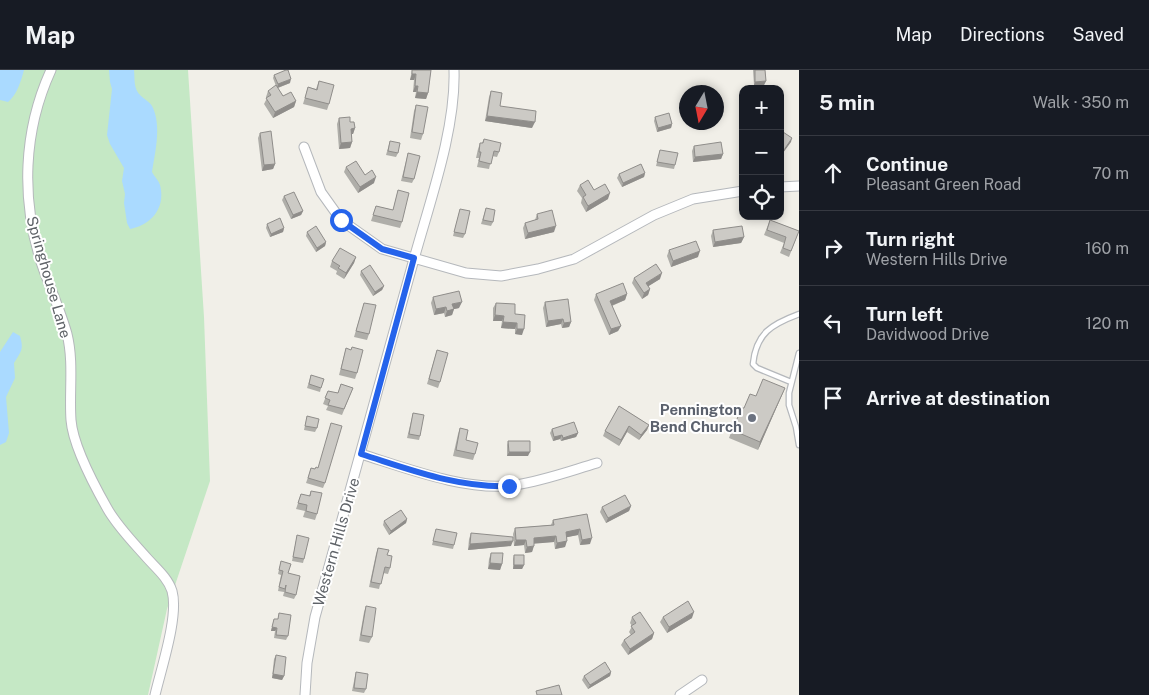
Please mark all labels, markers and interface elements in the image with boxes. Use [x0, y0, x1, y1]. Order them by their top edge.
text: Map [25, 21, 75, 49]
text: Map [895, 24, 932, 45]
text: Directions [960, 24, 1045, 45]
text: Saved [1073, 24, 1124, 45]
north arrow [679, 85, 724, 130]
map controls [739, 85, 784, 220]
button: + [739, 85, 784, 130]
text: 5 min [819, 90, 875, 115]
text: Walk · 350 m [1033, 93, 1129, 112]
button: − [739, 130, 784, 175]
text: Continue [866, 153, 948, 175]
icon: ahead [819, 159, 847, 187]
text: 70 m [1092, 164, 1129, 183]
button: locate [739, 175, 784, 220]
text: Pleasant Green Road [866, 175, 1021, 194]
route start [330, 209, 353, 232]
street label: Springhouse Lane [23, 214, 75, 340]
text: Turn right [866, 228, 955, 250]
icon: right [819, 234, 847, 262]
text: 160 m [1085, 239, 1129, 258]
text: Western Hills Drive [866, 250, 1008, 269]
text: Turn left [866, 303, 943, 325]
icon: left [819, 309, 847, 337]
text: 120 m [1085, 314, 1129, 333]
text: Davidwood Drive [866, 325, 989, 344]
icon: arrive [819, 384, 847, 412]
text: Arrive at destination [866, 387, 1050, 409]
place label: Pennington Bend Church [650, 401, 742, 435]
marker: Pennington Bend Church [746, 412, 758, 424]
route end [498, 475, 521, 498]
street label: Western Hills Drive [310, 476, 362, 608]

